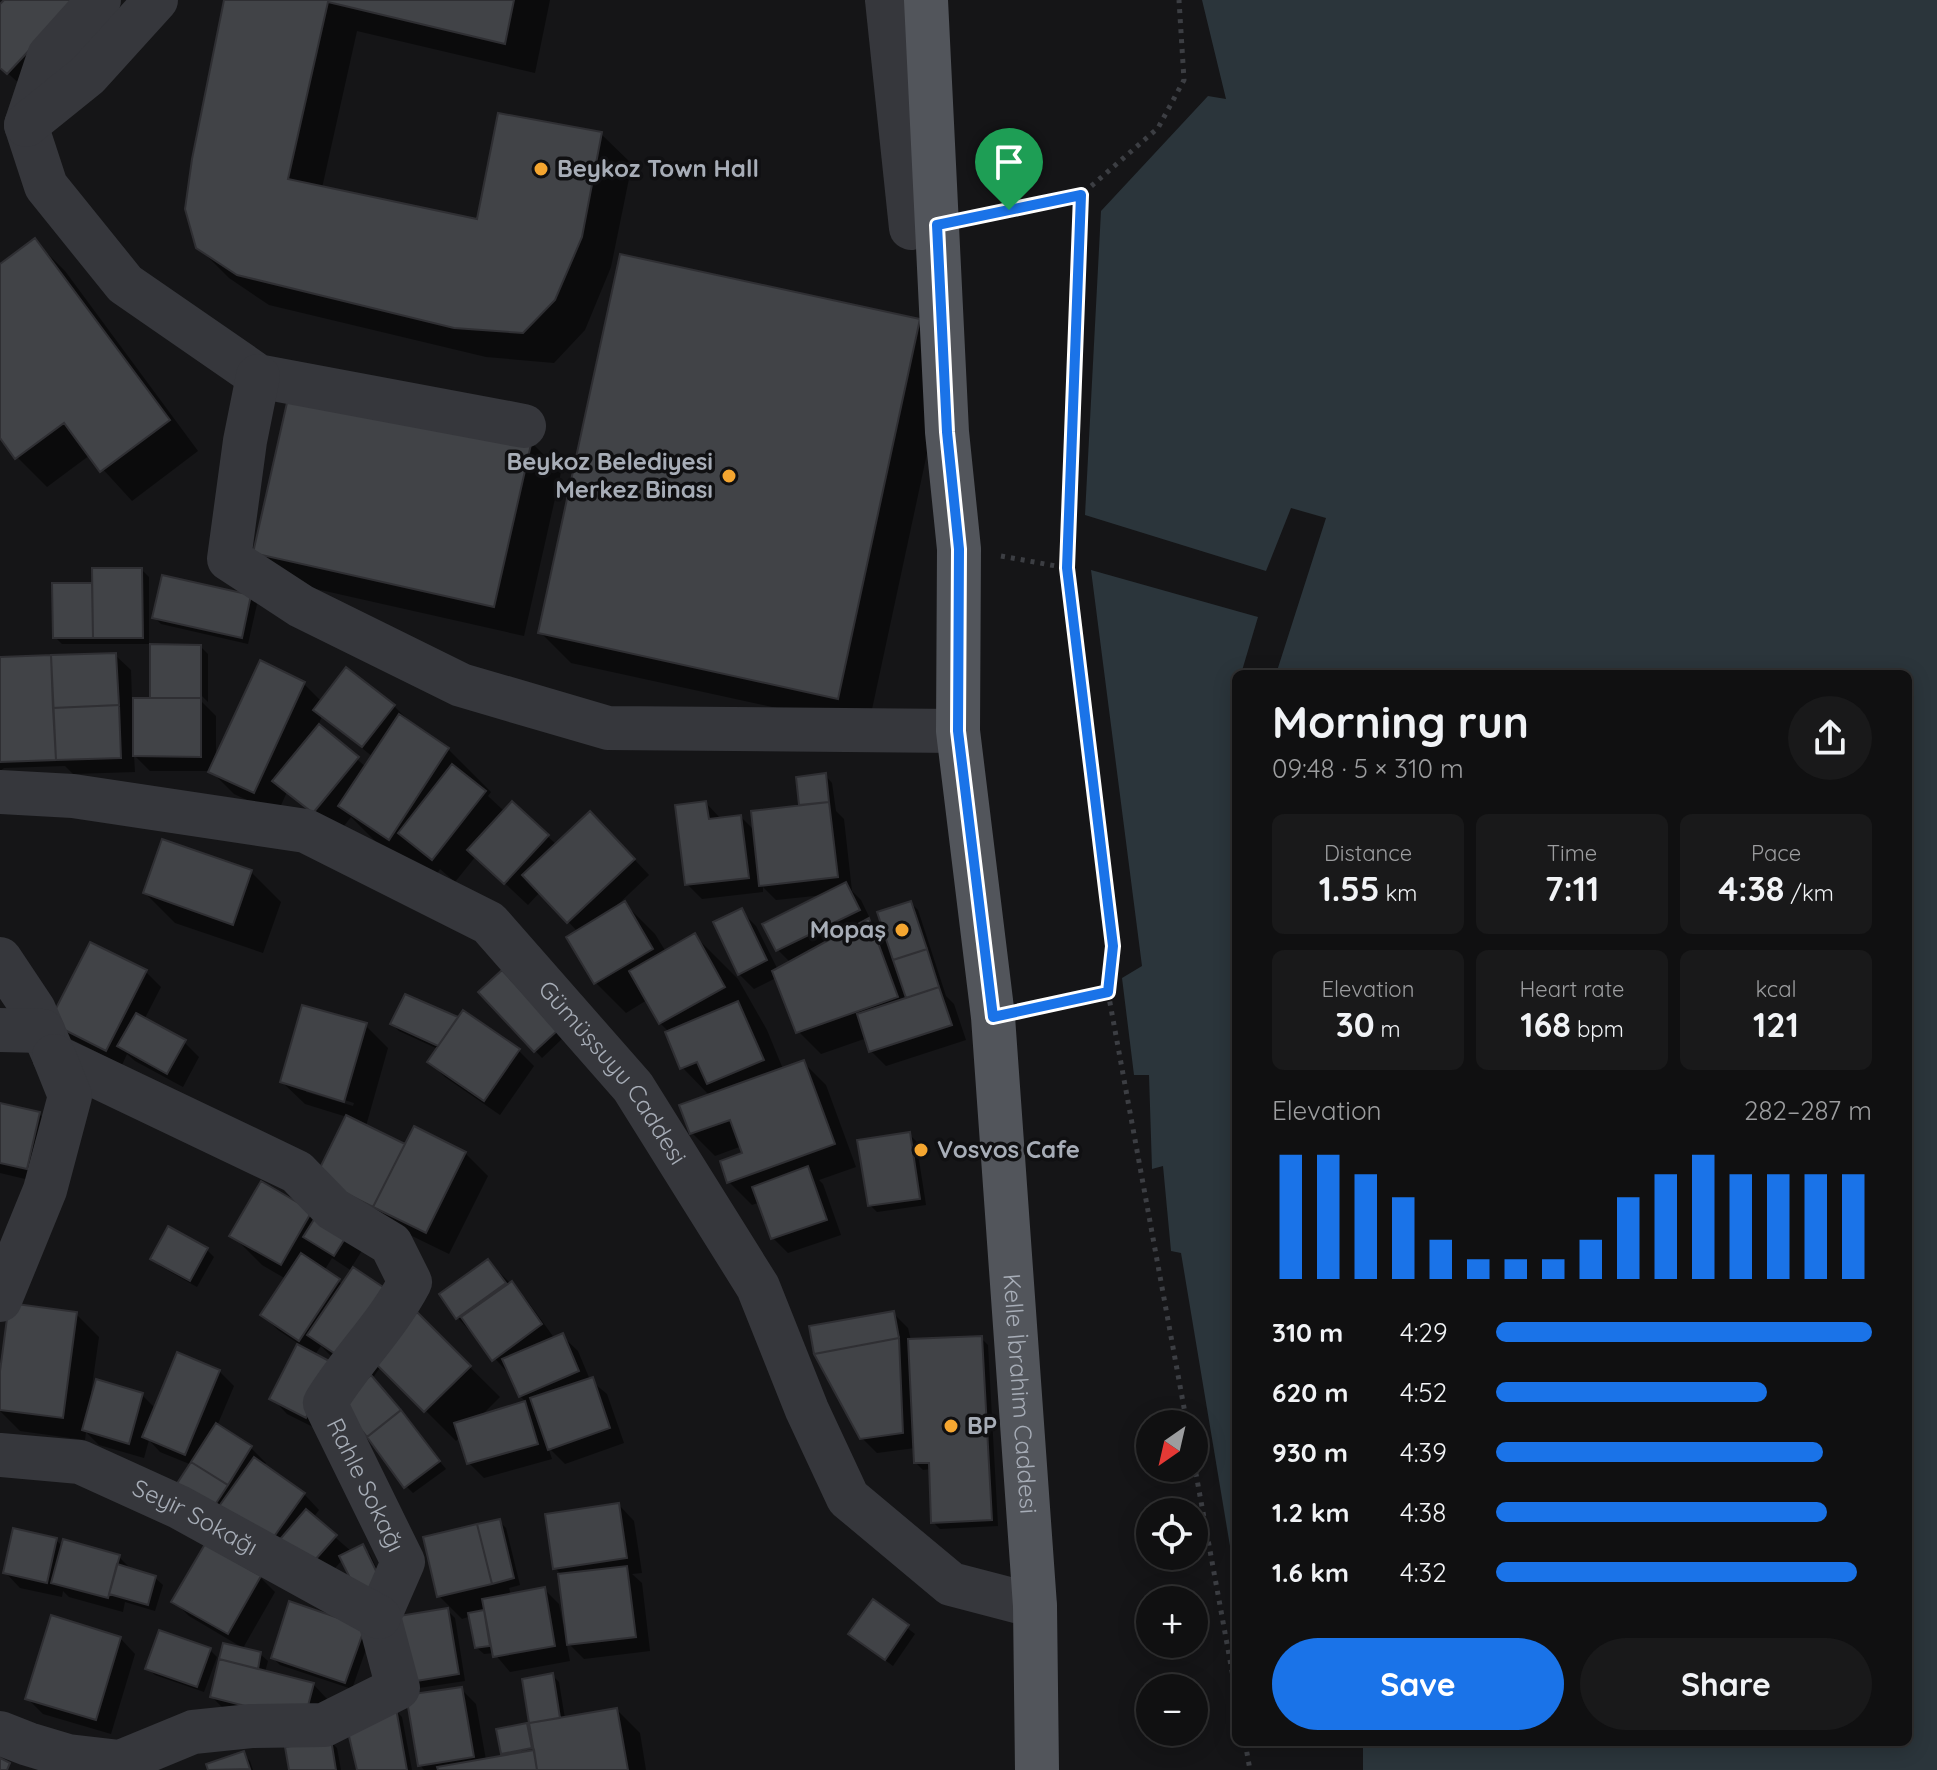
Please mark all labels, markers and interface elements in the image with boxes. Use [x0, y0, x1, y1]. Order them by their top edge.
pin [975, 128, 1043, 210]
icon: arrive [987, 140, 1031, 184]
place label: Beykoz Town Hall [557, 153, 759, 183]
marker: Beykoz Town Hall [532, 160, 550, 178]
place label: Beykoz Belediyesi Merkez Binası [507, 446, 713, 504]
marker: Beykoz Belediyesi Merkez Binası [720, 467, 738, 485]
text: Morning run [1272, 694, 1529, 749]
button: share [1788, 696, 1872, 780]
text: 09:48 · 5 × 310 m [1272, 752, 1464, 785]
text: Distance [1324, 839, 1412, 867]
text: Time [1547, 839, 1597, 867]
text: Pace [1751, 839, 1801, 867]
text: 1.55 [1319, 867, 1380, 910]
text: 7:11 [1545, 867, 1599, 910]
text: 4:38 [1718, 867, 1784, 910]
text: km [1380, 879, 1417, 907]
text: /km [1784, 879, 1834, 907]
place label: Mopaş [810, 914, 886, 944]
marker: Mopaş [893, 921, 911, 939]
street label: Gümüşsuyu Caddesi [532, 974, 694, 1170]
text: Elevation [1322, 975, 1414, 1003]
text: Heart rate [1520, 975, 1624, 1003]
text: kcal [1755, 975, 1797, 1003]
text: 30 [1335, 1003, 1375, 1046]
text: 168 [1520, 1003, 1571, 1046]
text: 121 [1753, 1003, 1799, 1046]
text: m [1375, 1015, 1401, 1043]
text: bpm [1571, 1015, 1624, 1043]
text: Elevation [1272, 1094, 1382, 1127]
text: 282–287 m [1744, 1094, 1872, 1127]
place label: Vosvos Cafe [937, 1134, 1080, 1164]
marker: Vosvos Cafe [912, 1141, 930, 1159]
street label: Kelle İbrahim Caddesi [997, 1273, 1044, 1515]
text: 310 m [1272, 1316, 1343, 1349]
text: 4:29 [1400, 1316, 1447, 1349]
text: 620 m [1272, 1376, 1348, 1409]
text: 4:52 [1400, 1376, 1447, 1409]
place label: BP [967, 1410, 997, 1440]
north arrow [1136, 1410, 1208, 1482]
map controls [1136, 1410, 1208, 1746]
street label: Rahle Sokağı [321, 1413, 412, 1556]
marker: BP [942, 1417, 960, 1435]
text: 930 m [1272, 1436, 1348, 1469]
text: 4:39 [1400, 1436, 1447, 1469]
street label: Seyir Sokağı [128, 1472, 263, 1561]
text: 1.2 km [1272, 1496, 1349, 1529]
text: 4:38 [1400, 1496, 1446, 1529]
button: locate [1136, 1498, 1208, 1570]
text: 1.6 km [1272, 1556, 1349, 1589]
text: 4:32 [1400, 1556, 1447, 1589]
button: + [1136, 1586, 1208, 1658]
button: Save [1272, 1638, 1564, 1730]
button: Share [1580, 1638, 1872, 1730]
button: − [1136, 1674, 1208, 1746]

